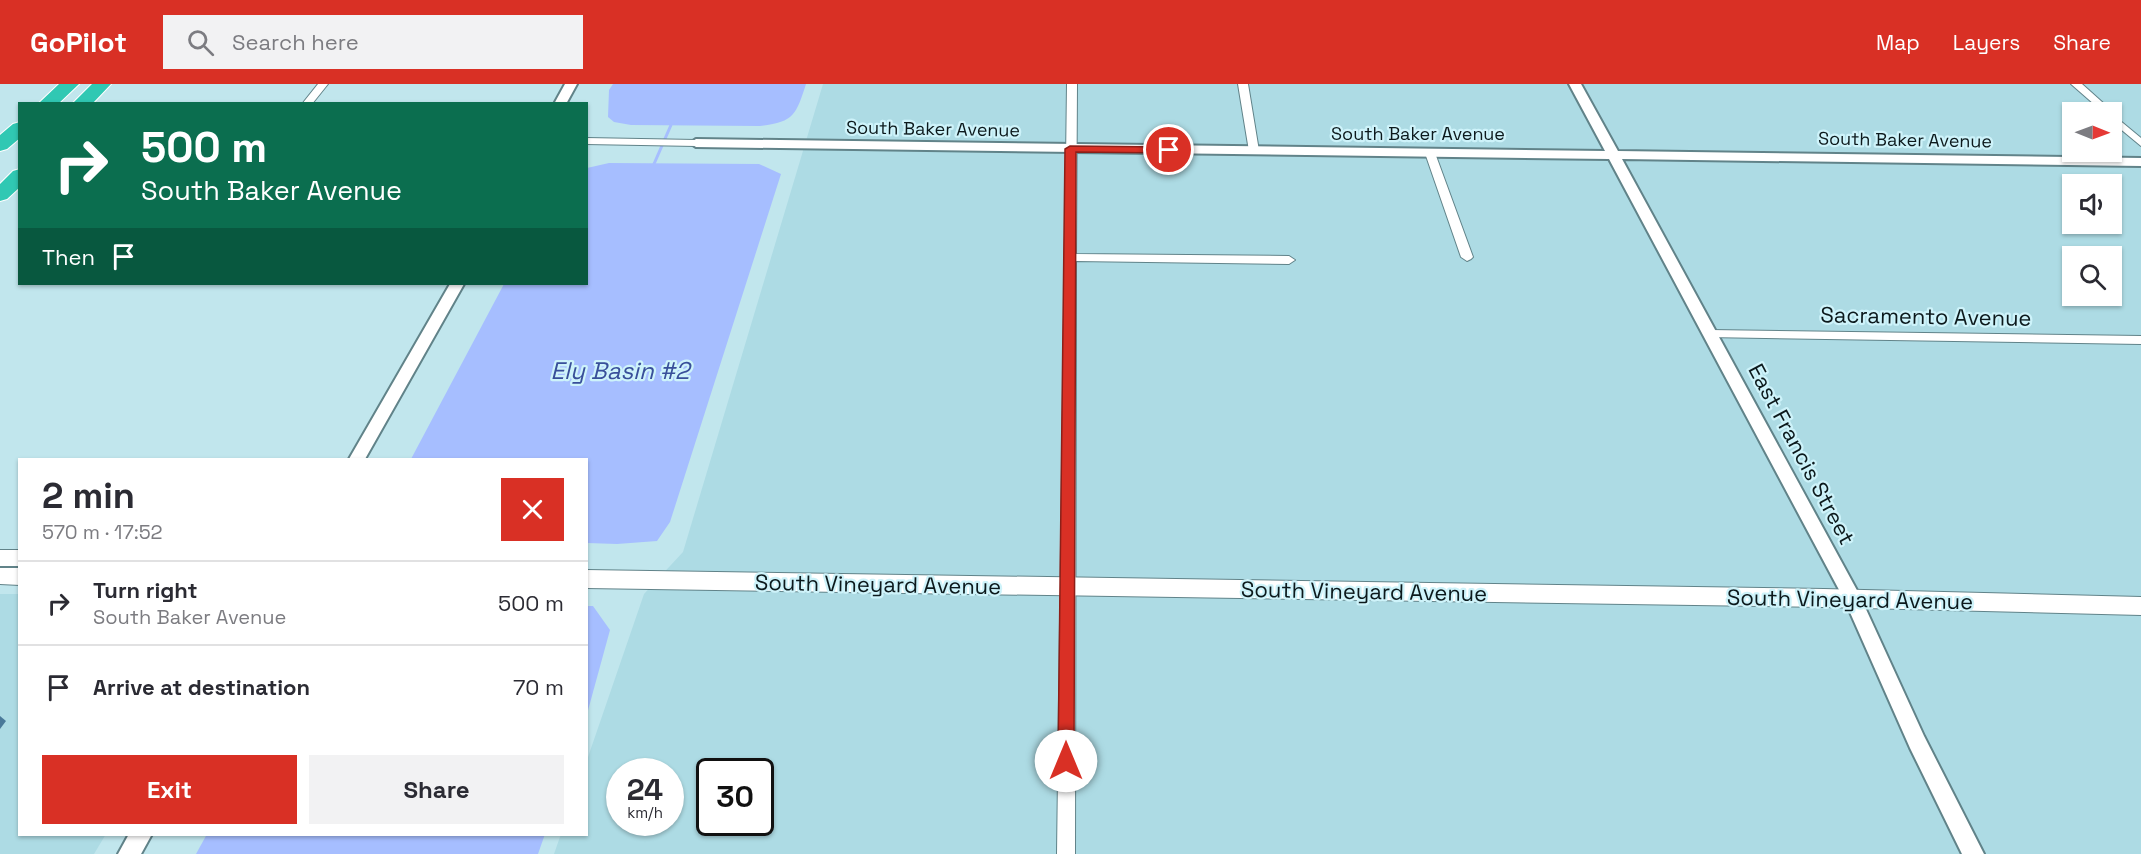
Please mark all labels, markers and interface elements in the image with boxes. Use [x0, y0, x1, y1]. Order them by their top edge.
search box [163, 15, 583, 69]
text: GoPilot [30, 24, 127, 60]
icon: search [184, 26, 217, 59]
text: Search here [232, 28, 359, 56]
text: Map [1876, 29, 1920, 56]
text: Layers [1953, 29, 2020, 56]
text: Share [2053, 29, 2111, 56]
north arrow [2062, 102, 2122, 162]
map controls [2062, 102, 2122, 306]
street label: South Baker Avenue [846, 115, 1020, 142]
text: 500 m [141, 121, 267, 174]
street label: South Baker Avenue [1331, 122, 1505, 145]
pin [1143, 124, 1194, 175]
icon: right [42, 126, 120, 204]
street label: South Baker Avenue [1818, 126, 1992, 153]
icon: arrive [1152, 133, 1185, 166]
text: South Baker Avenue [141, 173, 402, 208]
button: sound [2062, 174, 2122, 234]
icon: arrive [107, 240, 140, 273]
text: Then [42, 243, 95, 271]
button: search [2062, 246, 2122, 306]
street label: Sacramento Avenue [1820, 300, 2032, 332]
water label: Ely Basin #2 [551, 355, 692, 386]
street label: East Francis Street [1742, 359, 1862, 549]
text: 2 min [42, 473, 135, 519]
button: close [501, 478, 564, 541]
text: 570 m · 17:52 [42, 519, 163, 545]
street label: South Vineyard Avenue [755, 568, 1001, 600]
street label: South Vineyard Avenue [1241, 575, 1487, 607]
text: Turn right [93, 576, 198, 604]
street label: South Vineyard Avenue [1727, 583, 1973, 615]
icon: right [42, 587, 75, 620]
text: 500 m [498, 589, 564, 617]
text: South Baker Avenue [93, 604, 286, 630]
icon: arrive [42, 671, 75, 704]
text: Arrive at destination [93, 673, 310, 701]
text: 70 m [513, 673, 564, 701]
position arrow [1034, 729, 1098, 793]
button: Exit [42, 755, 297, 824]
button: Share [309, 755, 564, 824]
speed limit sign: 30 [696, 758, 774, 836]
text: 24 [627, 770, 663, 809]
text: km/h [627, 803, 663, 822]

